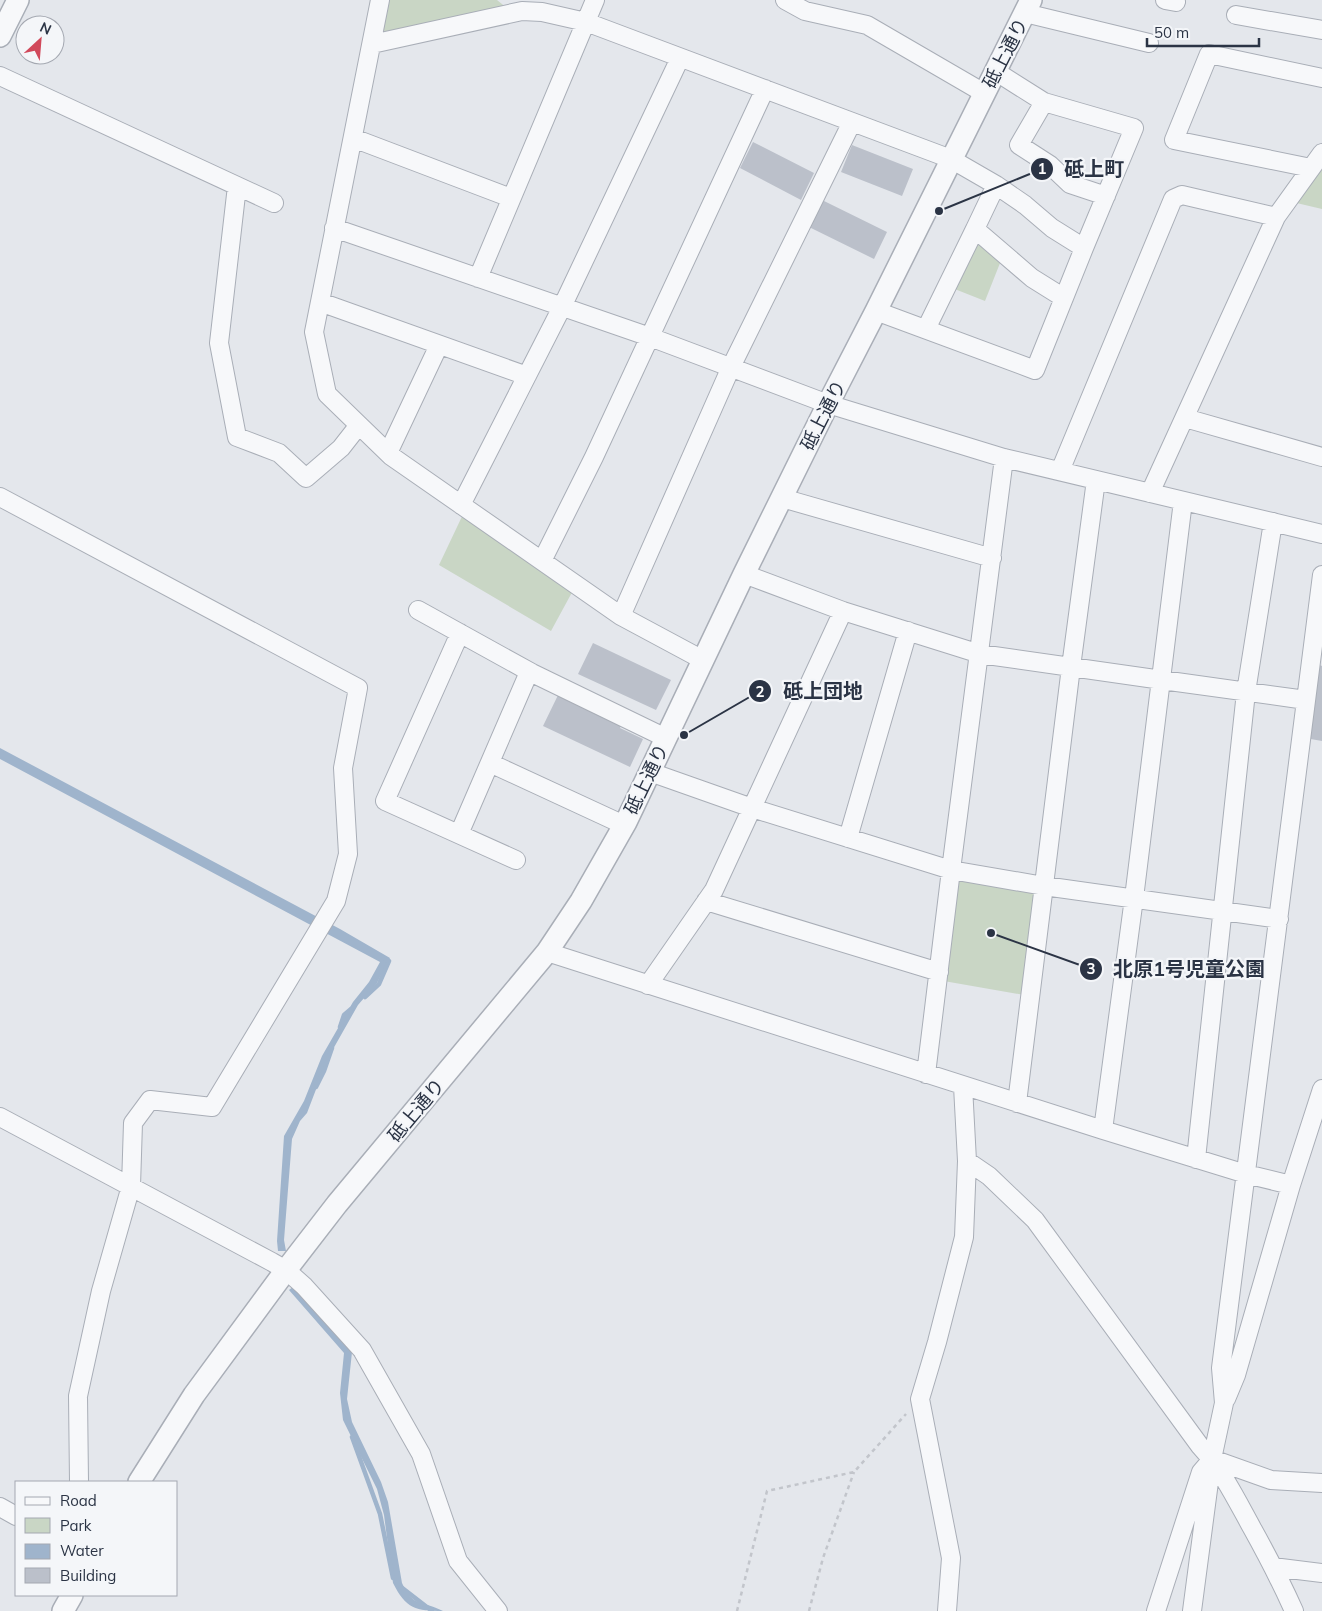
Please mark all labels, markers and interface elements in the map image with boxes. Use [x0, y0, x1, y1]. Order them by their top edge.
street label: 砥上通り [977, 14, 1033, 92]
north arrow [15, 15, 65, 65]
scale bar [1147, 15, 1260, 47]
text: N [37, 18, 54, 39]
text: 50 m [1154, 23, 1189, 42]
callout: 砥上町 [1029, 151, 1134, 186]
text: 砥上町 [1064, 156, 1124, 181]
text: 1 [1037, 159, 1047, 178]
street label: 砥上通り [795, 376, 851, 454]
callout: 砥上団地 [748, 674, 873, 709]
text: 砥上団地 [783, 678, 863, 703]
text: 2 [755, 682, 765, 701]
street label: 砥上通り [619, 740, 673, 818]
callout: 北原1号児童公園 [1078, 951, 1275, 986]
text: 北原1号児童公園 [1113, 956, 1265, 981]
text: 3 [1086, 959, 1096, 978]
street label: 砥上通り [382, 1073, 450, 1147]
legend [15, 1481, 178, 1596]
text: Road [60, 1491, 97, 1510]
text: Park [60, 1516, 92, 1535]
text: Water [60, 1541, 104, 1560]
text: Building [60, 1566, 116, 1585]

